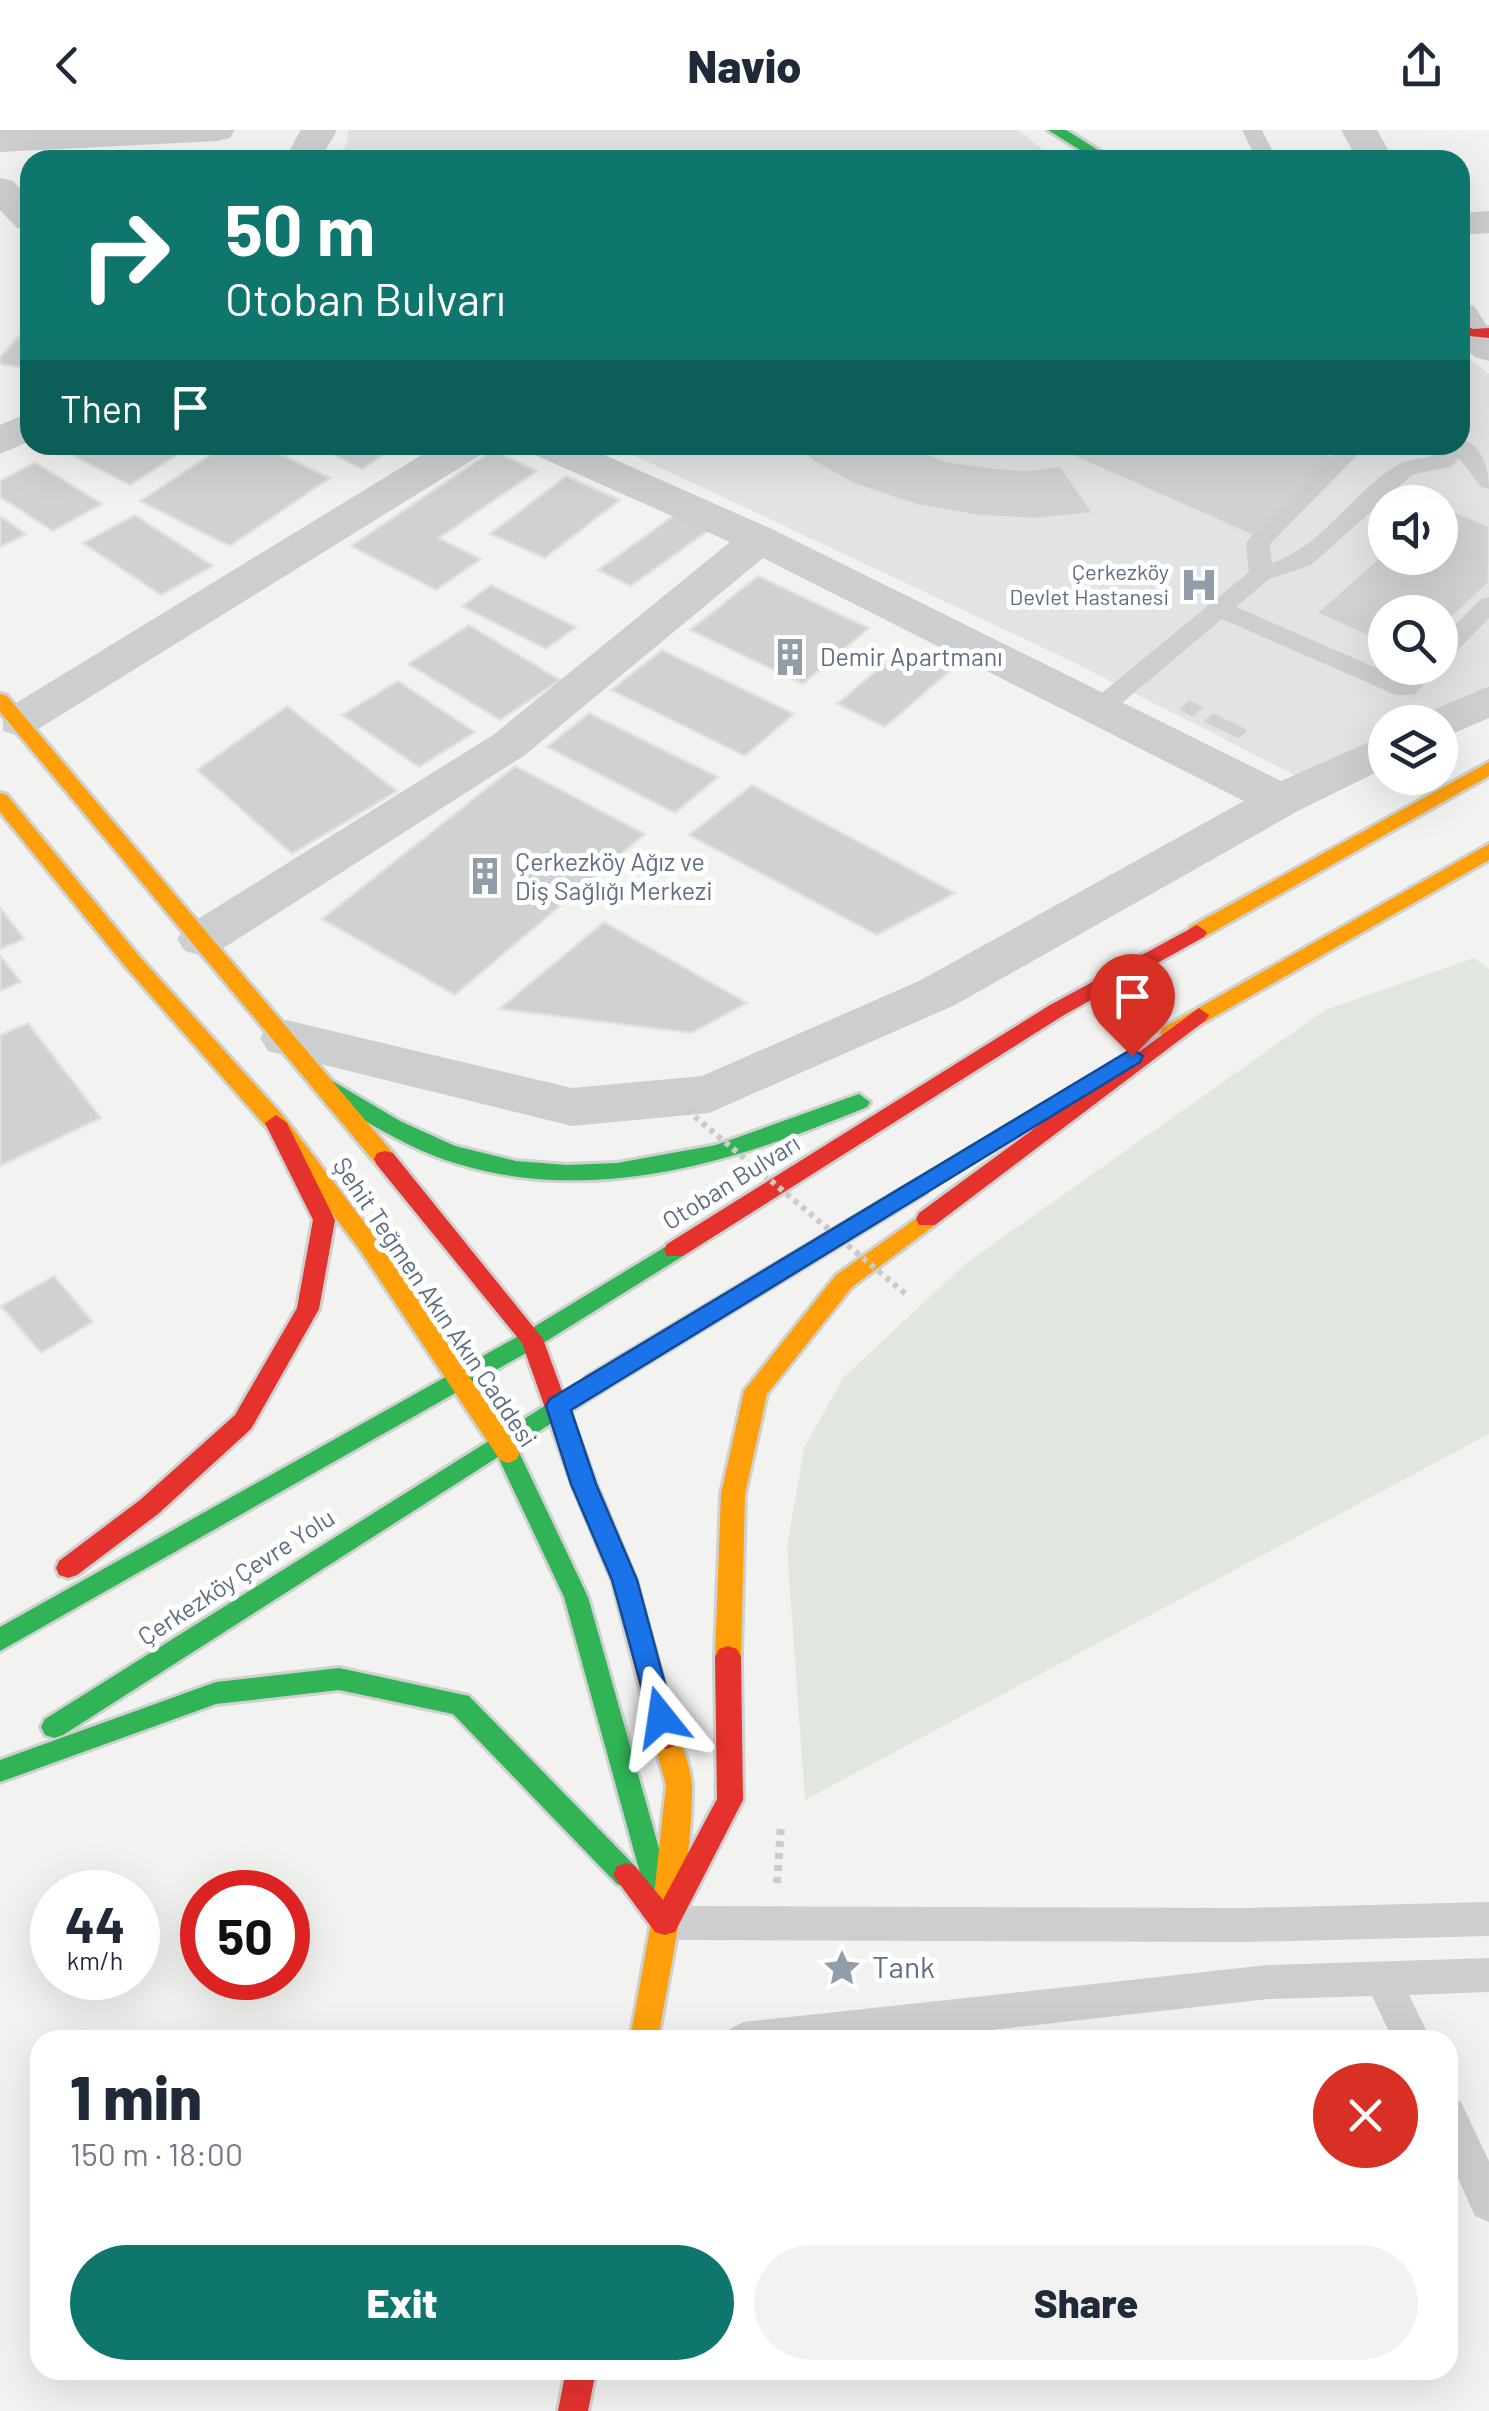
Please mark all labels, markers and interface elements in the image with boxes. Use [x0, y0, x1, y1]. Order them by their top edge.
icon: back [40, 38, 95, 93]
text: Navio [688, 38, 801, 92]
icon: share [1394, 38, 1449, 93]
text: 50 m [225, 186, 375, 270]
icon: right [60, 190, 190, 320]
text: Otoban Bulvarı [225, 271, 506, 325]
icon: arrive [163, 380, 218, 435]
text: Then [60, 385, 143, 431]
map controls [1368, 485, 1458, 795]
button: sound [1368, 485, 1458, 575]
place label: Çerkezköy Devlet Hastanesi [1010, 558, 1169, 609]
hospital icon: Çerkezköy Devlet Hastanesi [1178, 564, 1220, 606]
button: search [1368, 595, 1458, 685]
building icon: Demir Apartmanı [769, 636, 811, 678]
place label: Demir Apartmanı [820, 641, 1002, 671]
button: layers [1368, 705, 1458, 795]
place label: Çerkezköy Ağız ve Diş Sağlığı Merkezi [515, 846, 713, 905]
building icon: Çerkezköy Ağız ve Diş Sağlığı Merkezi [464, 855, 506, 897]
pin [1090, 954, 1175, 1057]
icon: arrive [1105, 969, 1160, 1024]
street label: Otoban Bulvarı [656, 1127, 805, 1235]
street label: Şehit Teğmen Akın Akın Caddesi [328, 1151, 544, 1452]
street label: Çerkezköy Çevre Yolu [132, 1501, 339, 1651]
position arrow [609, 1665, 713, 1769]
speed limit sign: 50 [180, 1870, 310, 2000]
text: 44 [65, 1893, 125, 1953]
text: km/h [67, 1945, 123, 1975]
place icon: Tank [821, 1947, 863, 1989]
place label: Tank [872, 1948, 935, 1984]
text: 1 min [70, 2060, 202, 2132]
button: close [1313, 2063, 1418, 2168]
text: 150 m · 18:00 [70, 2134, 243, 2172]
button: Exit [70, 2245, 734, 2360]
button: Share [754, 2245, 1418, 2360]

